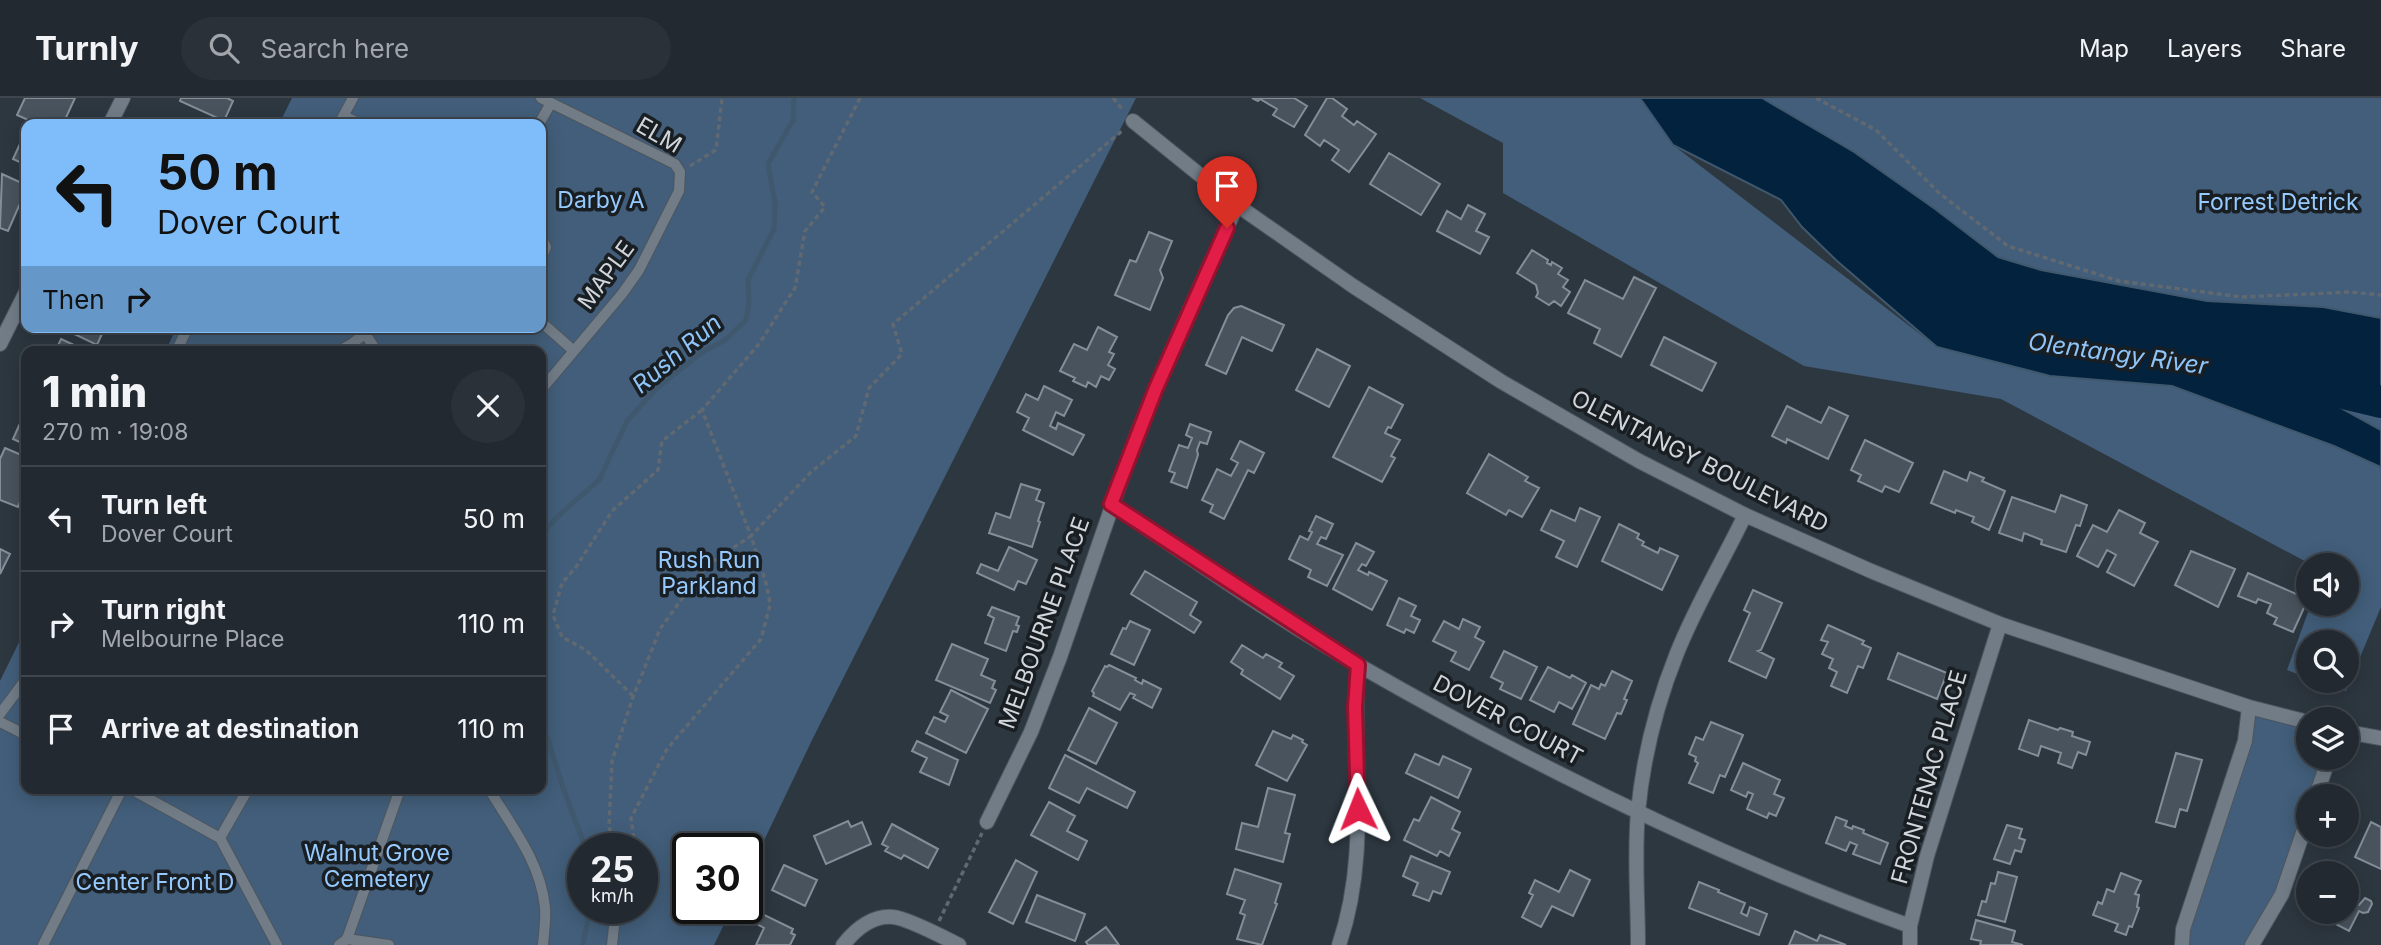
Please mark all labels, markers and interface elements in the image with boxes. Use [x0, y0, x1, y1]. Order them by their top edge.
search box [181, 17, 671, 80]
text: Turnly [35, 28, 139, 68]
icon: search [205, 29, 243, 67]
text: Search here [261, 33, 409, 64]
text: Map [2079, 34, 2129, 63]
text: Layers [2167, 34, 2242, 63]
text: Share [2280, 34, 2346, 63]
street label: ELM [631, 111, 687, 159]
text: 50 m [157, 143, 278, 202]
icon: left [42, 147, 133, 238]
pin [1197, 156, 1257, 228]
icon: arrive [1208, 167, 1246, 205]
park label: Darby A [557, 186, 645, 214]
park label: Forrest Detrick [2197, 188, 2359, 216]
text: Dover Court [157, 203, 340, 242]
street label: MAPLE [572, 235, 640, 315]
icon: right [119, 280, 157, 318]
text: Then [42, 284, 105, 315]
water label: Rush Run [626, 308, 727, 399]
water label: Olentangy River [2027, 327, 2211, 381]
text: 1 min [42, 366, 147, 417]
button: close [451, 369, 525, 443]
street label: OLENTANGY BOULEVARD [1567, 384, 1833, 538]
text: 270 m · 19:08 [42, 418, 188, 446]
text: Turn left [101, 489, 207, 520]
icon: left [42, 500, 80, 538]
text: 50 m [463, 503, 525, 534]
street label: MELBOURNE PLACE [993, 513, 1095, 733]
text: Dover Court [101, 520, 233, 548]
park label: Rush Run Parkland [658, 546, 760, 600]
map controls [2296, 553, 2359, 924]
button: sound [2296, 553, 2359, 616]
text: Turn right [101, 594, 226, 625]
icon: right [42, 605, 80, 643]
text: 110 m [457, 608, 525, 639]
text: Melbourne Place [101, 625, 284, 653]
button: search [2296, 630, 2359, 693]
street label: FRONTENAC PLACE [1885, 667, 1973, 887]
street label: DOVER COURT [1428, 669, 1588, 771]
button: layers [2296, 707, 2359, 770]
icon: arrive [42, 710, 80, 748]
text: Arrive at destination [101, 713, 360, 744]
text: 110 m [457, 713, 525, 744]
position arrow [1321, 772, 1395, 846]
button: + [2296, 784, 2359, 847]
speed limit sign: 30 [672, 833, 763, 924]
park label: Walnut Grove Cemetery [304, 839, 450, 893]
text: 25 [590, 848, 635, 890]
button: − [2296, 861, 2359, 924]
park label: Center Front D [76, 868, 234, 896]
text: km/h [591, 885, 634, 906]

